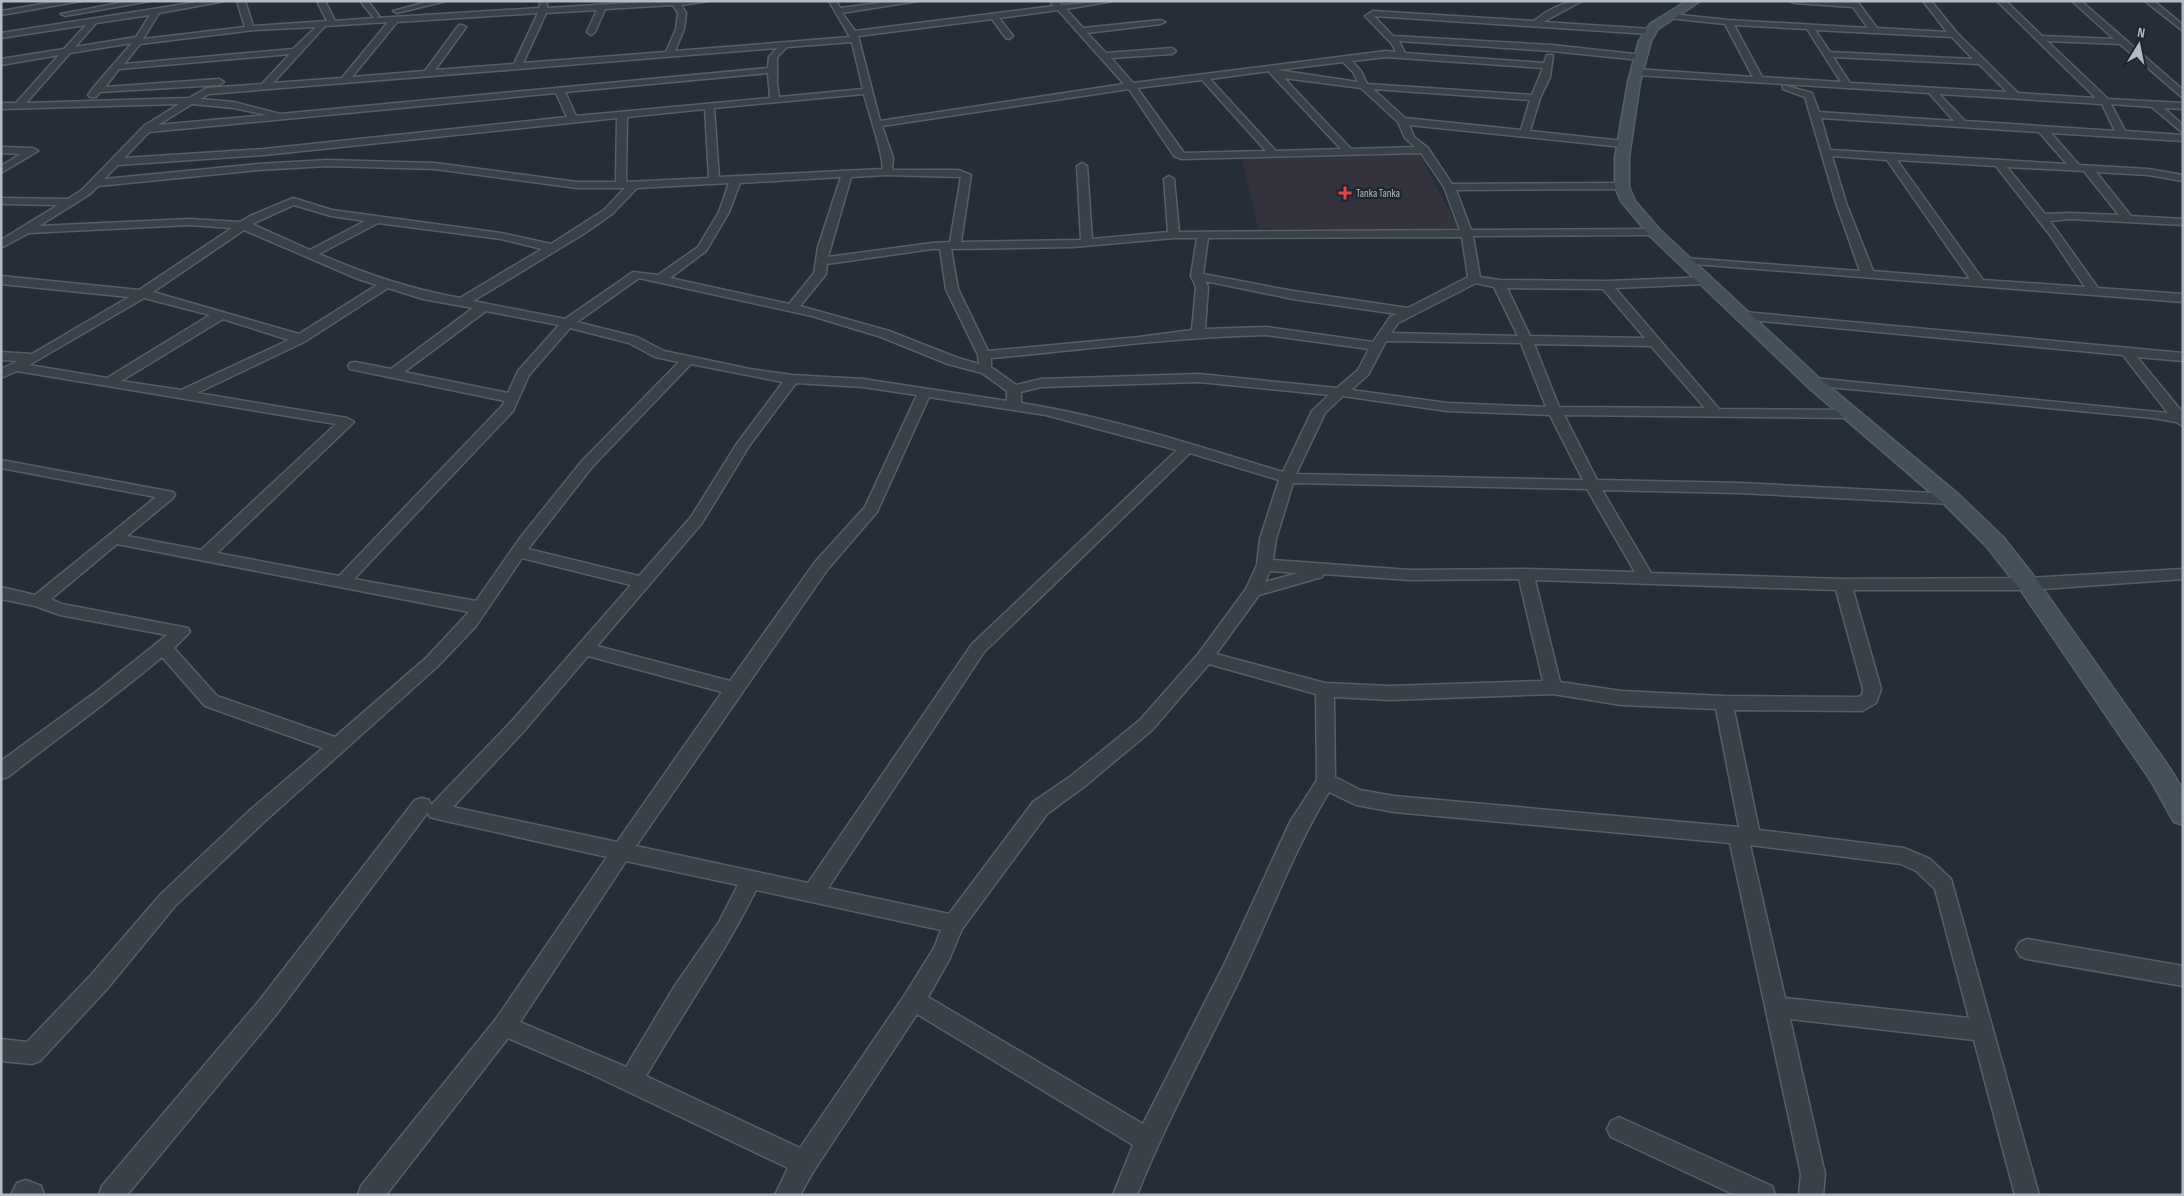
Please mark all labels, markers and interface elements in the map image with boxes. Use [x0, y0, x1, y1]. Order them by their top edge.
north arrow [2114, 20, 2164, 70]
text: N [2136, 24, 2146, 42]
marker: Tanka Tanka [1338, 186, 1352, 200]
place label: Tanka Tanka [1356, 187, 1400, 200]

